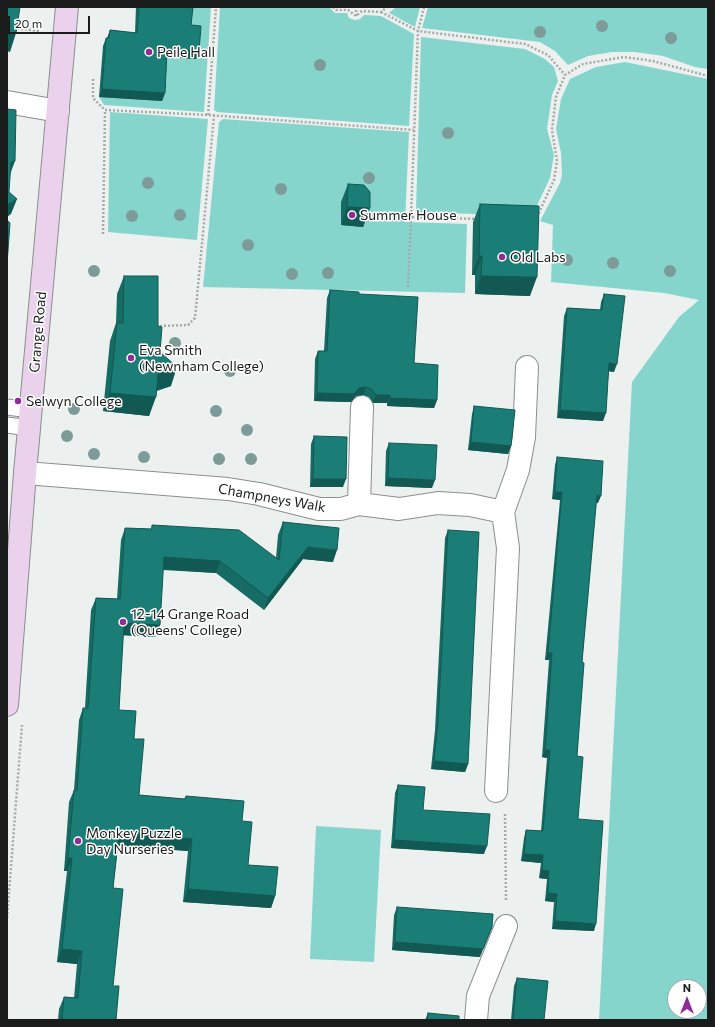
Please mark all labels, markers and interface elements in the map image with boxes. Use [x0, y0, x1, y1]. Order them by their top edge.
scale bar [10, 8, 92, 34]
text: 20 m [15, 16, 42, 30]
place label: Peile Hall [157, 44, 215, 60]
marker: Peile Hall [144, 47, 154, 57]
place label: Summer House [360, 207, 457, 223]
marker: Summer House [347, 210, 357, 220]
place label: Old Labs [510, 249, 566, 265]
marker: Old Labs [497, 252, 507, 262]
street label: Grange Road [26, 291, 50, 373]
place label: Eva Smith (Newnham College) [139, 342, 264, 374]
marker: Eva Smith (Newnham College) [126, 353, 136, 363]
place label: Selwyn College [26, 393, 122, 409]
marker: Selwyn College [13, 396, 23, 406]
street label: Champneys Walk [217, 480, 327, 516]
place label: 12-14 Grange Road (Queens' College) [131, 606, 249, 638]
marker: 12-14 Grange Road (Queens' College) [118, 617, 128, 627]
place label: Monkey Puzzle Day Nurseries [86, 825, 182, 858]
marker: Monkey Puzzle Day Nurseries [73, 836, 83, 846]
north arrow [667, 979, 707, 1019]
text: N [683, 981, 691, 994]

